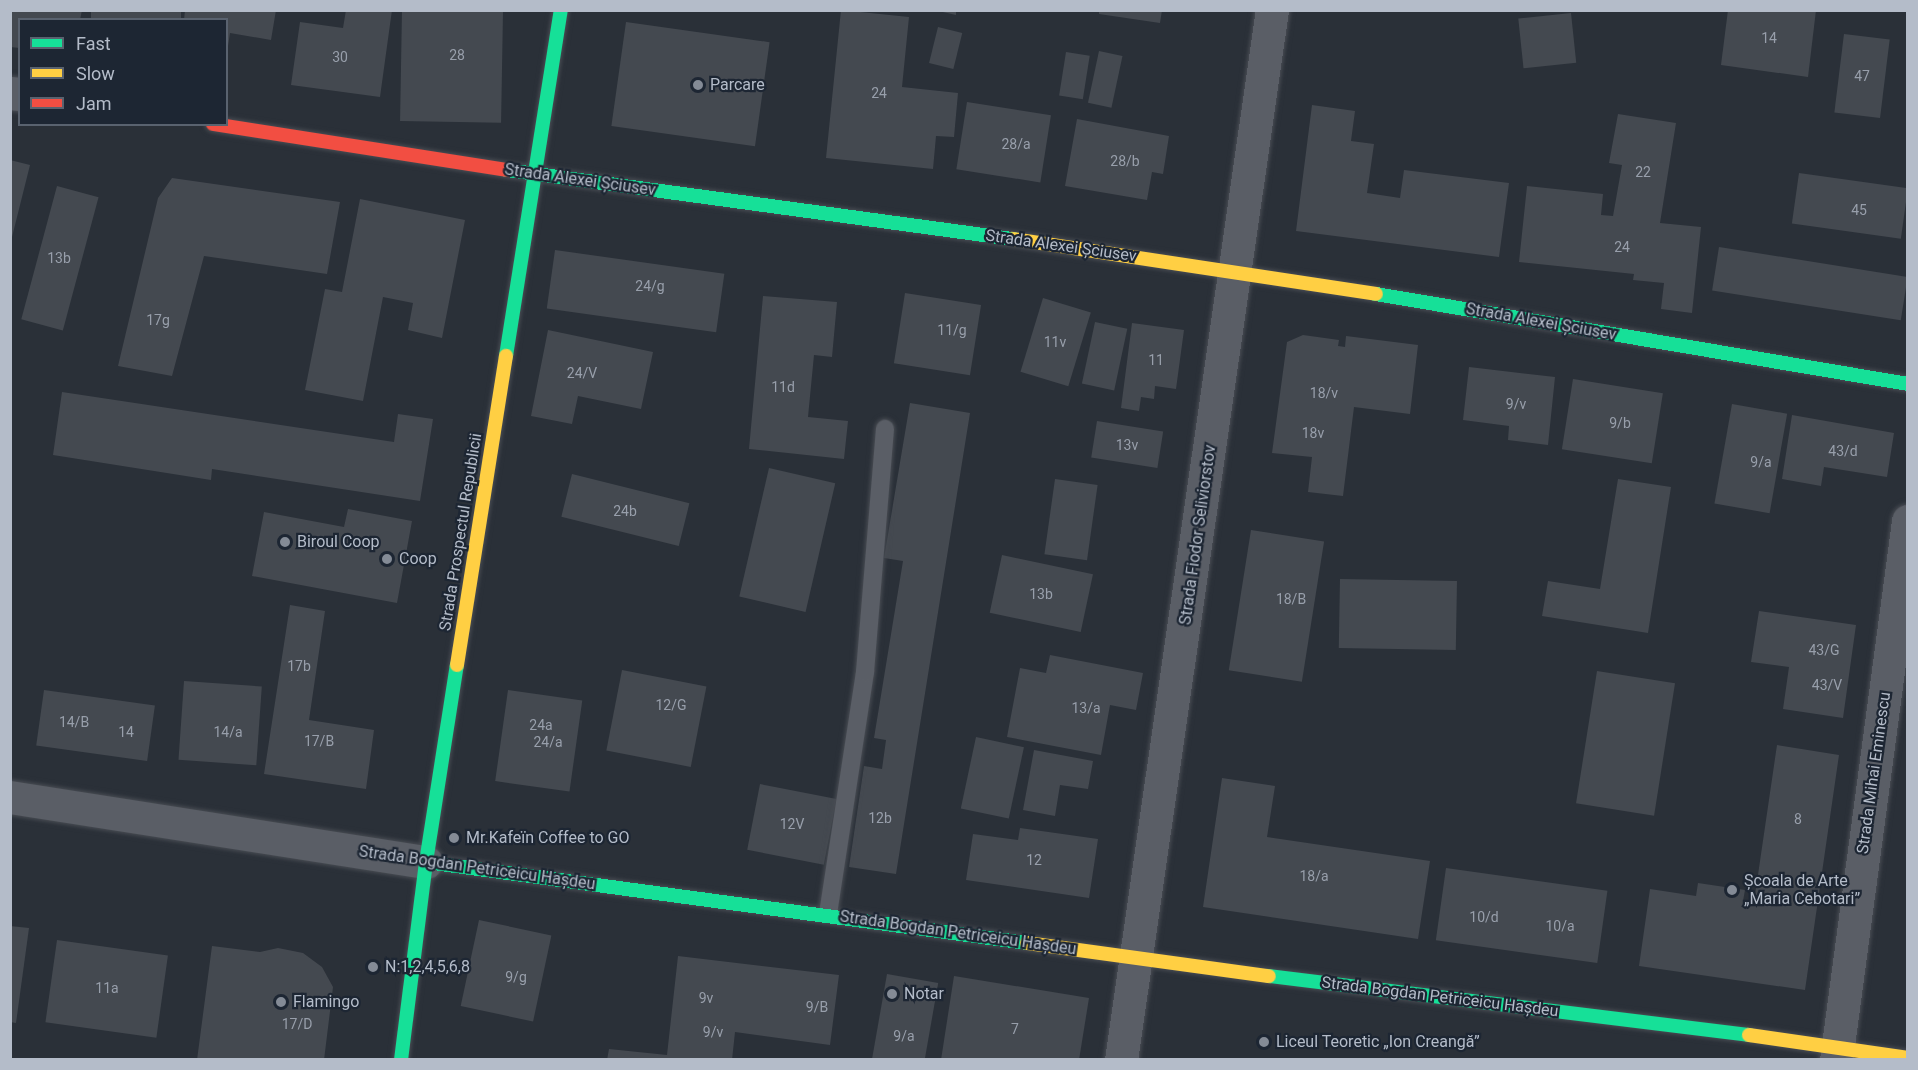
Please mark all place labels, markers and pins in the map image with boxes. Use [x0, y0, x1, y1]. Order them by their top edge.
place label: Parcare [710, 75, 765, 95]
marker: Parcare [691, 78, 705, 92]
place label: Biroul Coop [297, 532, 380, 552]
marker: Biroul Coop [278, 535, 292, 549]
place label: Coop [399, 549, 437, 569]
marker: Coop [380, 552, 394, 566]
place label: Mr.Kafeïn Coffee to GO [466, 828, 630, 848]
marker: Mr.Kafeïn Coffee to GO [447, 831, 461, 845]
place label: Școala de Arte „Maria Cebotari” [1744, 871, 1860, 909]
marker: Școala de Arte „Maria Cebotari” [1725, 883, 1739, 897]
place label: N:1,2,4,5,6,8 [385, 957, 470, 977]
marker: N:1,2,4,5,6,8 [366, 960, 380, 974]
place label: Notar [904, 984, 944, 1004]
marker: Notar [885, 987, 899, 1001]
place label: Flamingo [293, 992, 359, 1012]
marker: Flamingo [274, 995, 288, 1009]
place label: Liceul Teoretic „Ion Creangă” [1276, 1032, 1480, 1052]
marker: Liceul Teoretic „Ion Creangă” [1257, 1035, 1271, 1049]

